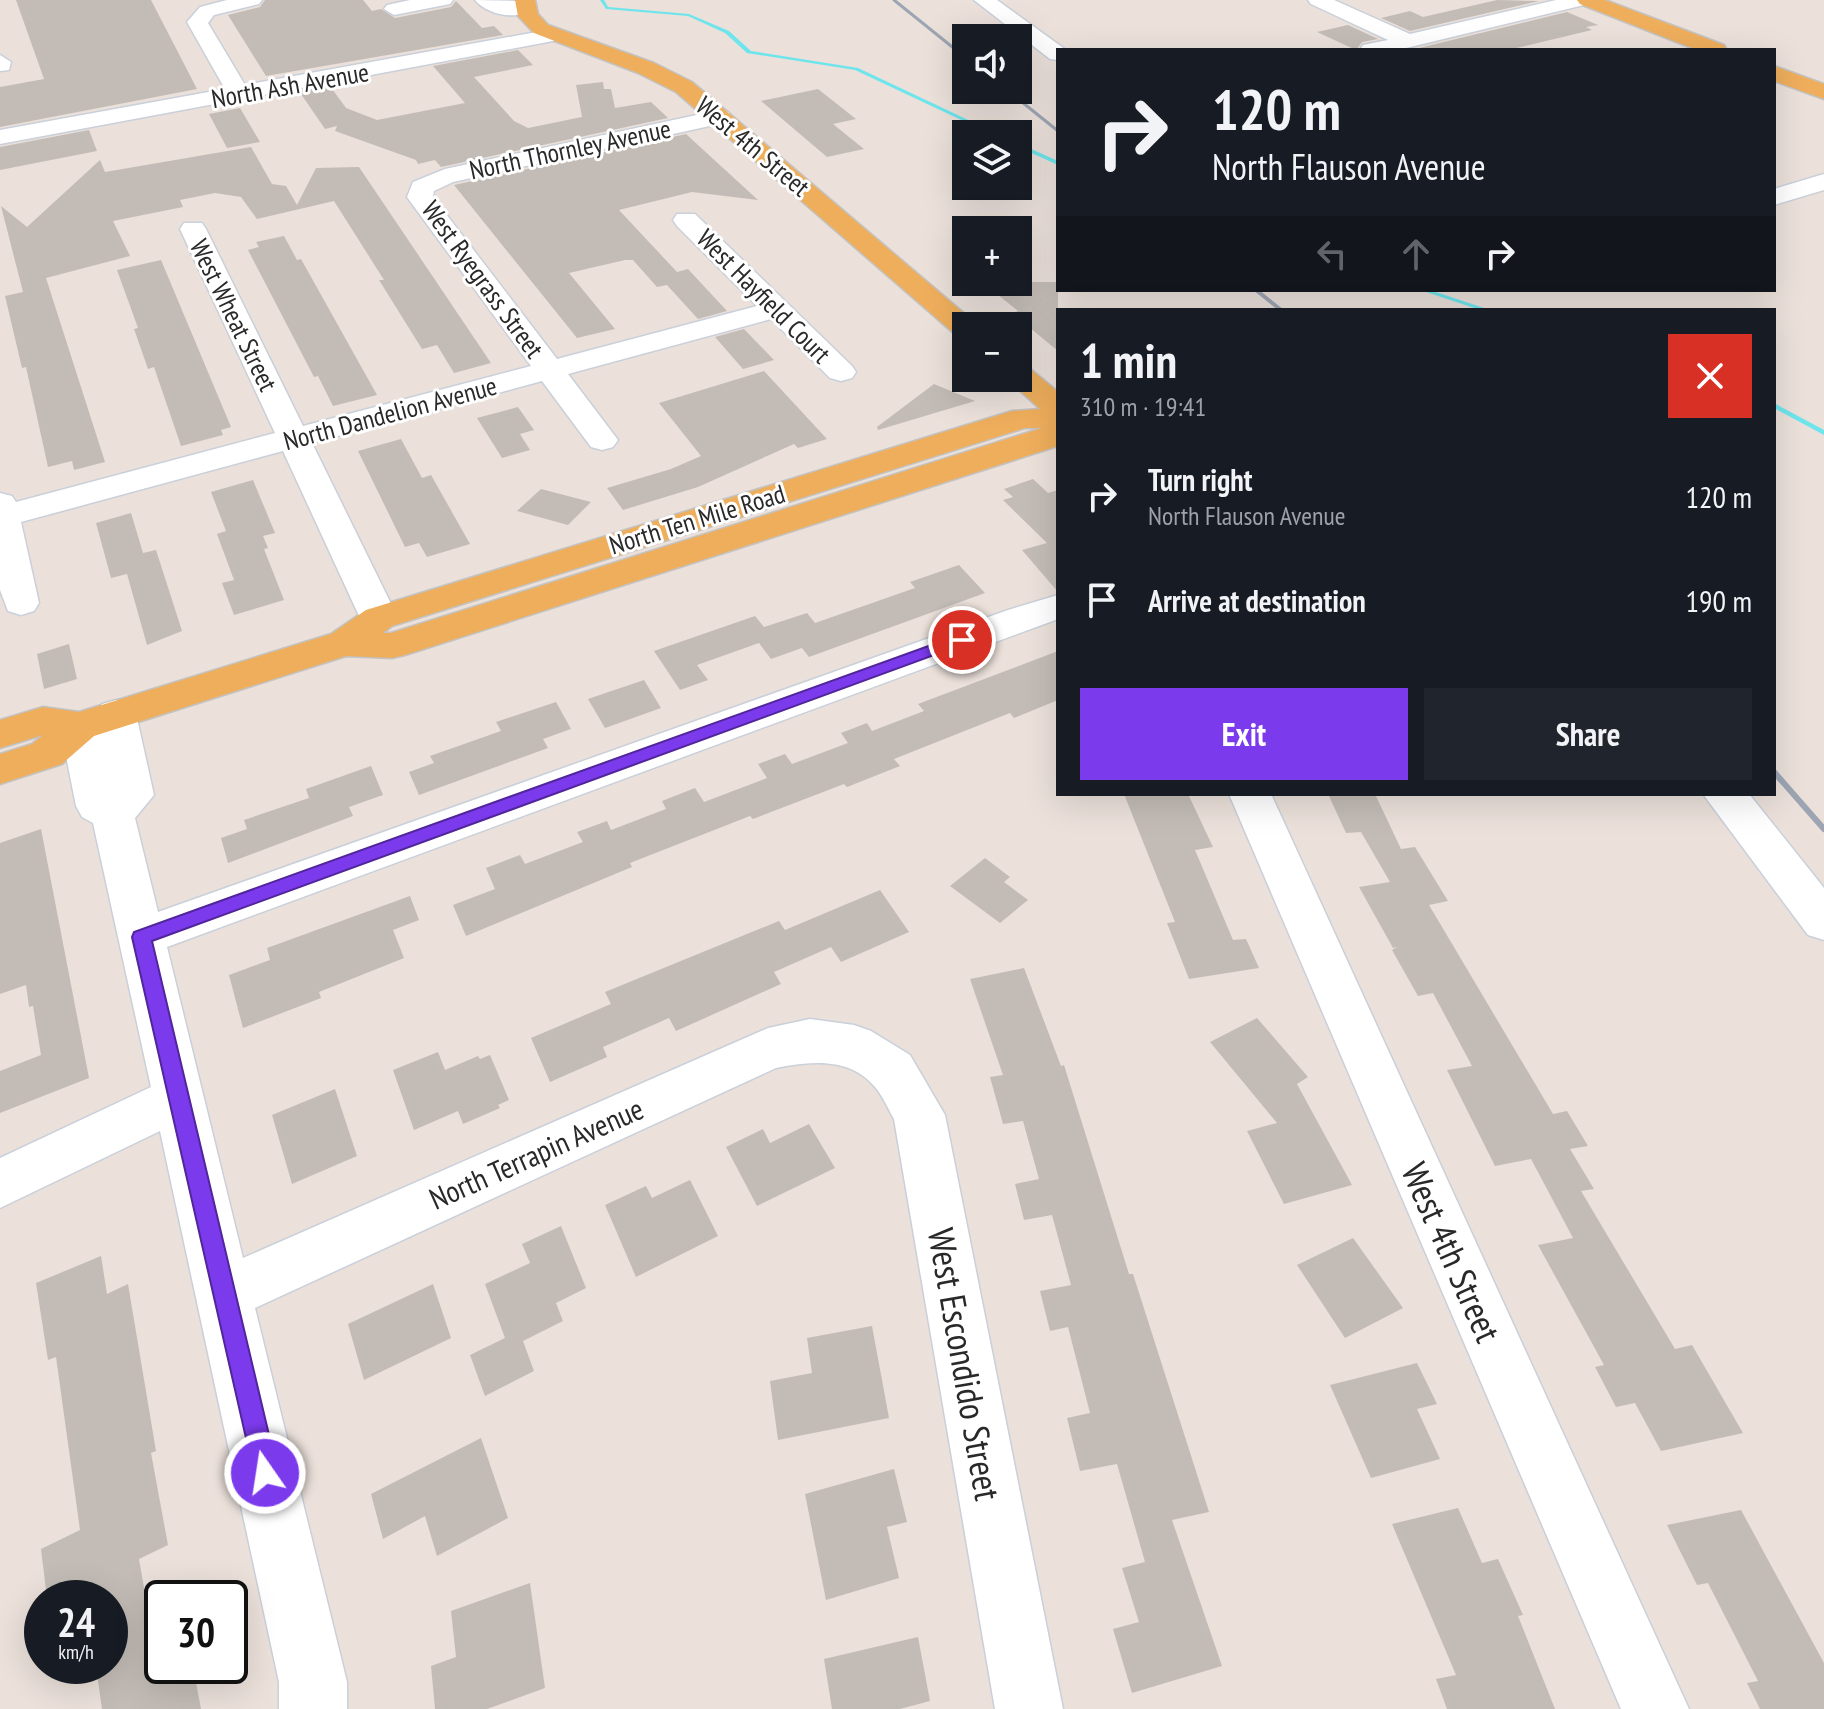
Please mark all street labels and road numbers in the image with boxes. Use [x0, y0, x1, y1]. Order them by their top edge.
street label: North Ash Avenue [209, 55, 371, 115]
street label: West 4th Street [689, 89, 817, 203]
street label: North Thornley Avenue [466, 112, 674, 186]
street label: West Ryegrass Street [415, 194, 551, 364]
street label: West Hayfield Court [690, 222, 838, 370]
street label: West Wheat Street [183, 234, 285, 396]
street label: North Dandelion Avenue [280, 369, 500, 457]
street label: North Ten Mile Road [605, 477, 789, 561]
street label: North Terrapin Avenue [423, 1088, 649, 1218]
street label: West 4th Street [1392, 1155, 1512, 1349]
street label: West Escondido Street [918, 1224, 1012, 1504]

